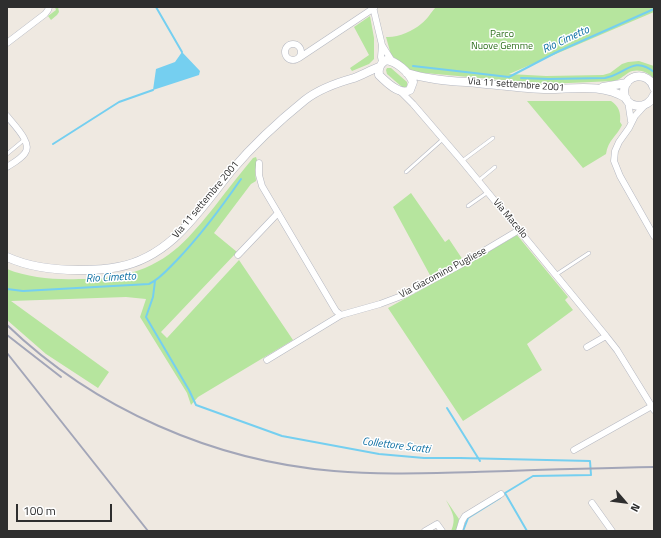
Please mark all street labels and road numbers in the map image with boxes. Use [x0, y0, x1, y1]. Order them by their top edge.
street label: Via 11 settembre 2001 [467, 76, 565, 94]
street label: Via 11 settembre 2001 [170, 159, 242, 241]
street label: Via Macello [490, 197, 530, 241]
street label: Via Giacomino Pugliese [397, 245, 489, 301]

